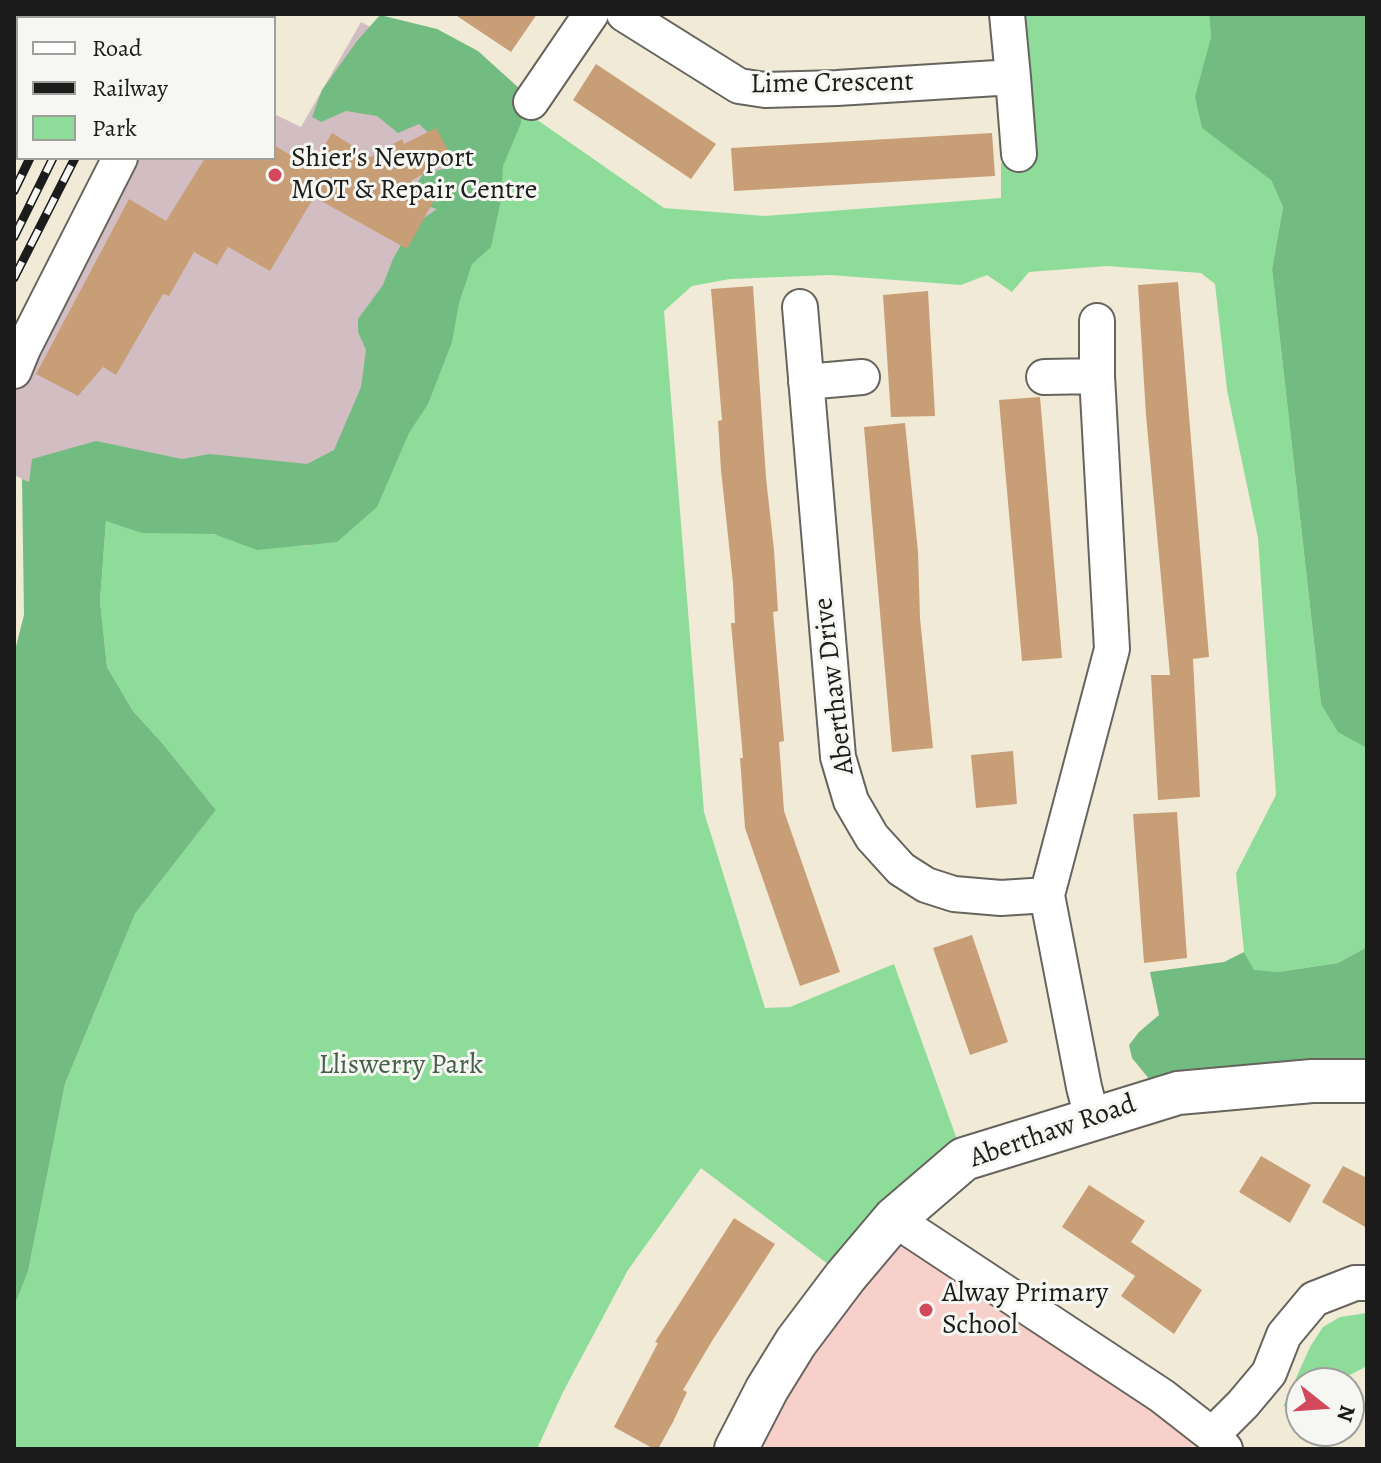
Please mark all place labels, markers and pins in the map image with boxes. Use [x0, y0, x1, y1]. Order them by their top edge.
place label: Shier's Newport MOT & Repair Centre [291, 142, 537, 208]
marker: Shier's Newport MOT & Repair Centre [266, 166, 284, 184]
place label: Alway Primary School [942, 1277, 1108, 1343]
marker: Alway Primary School [917, 1301, 935, 1319]

